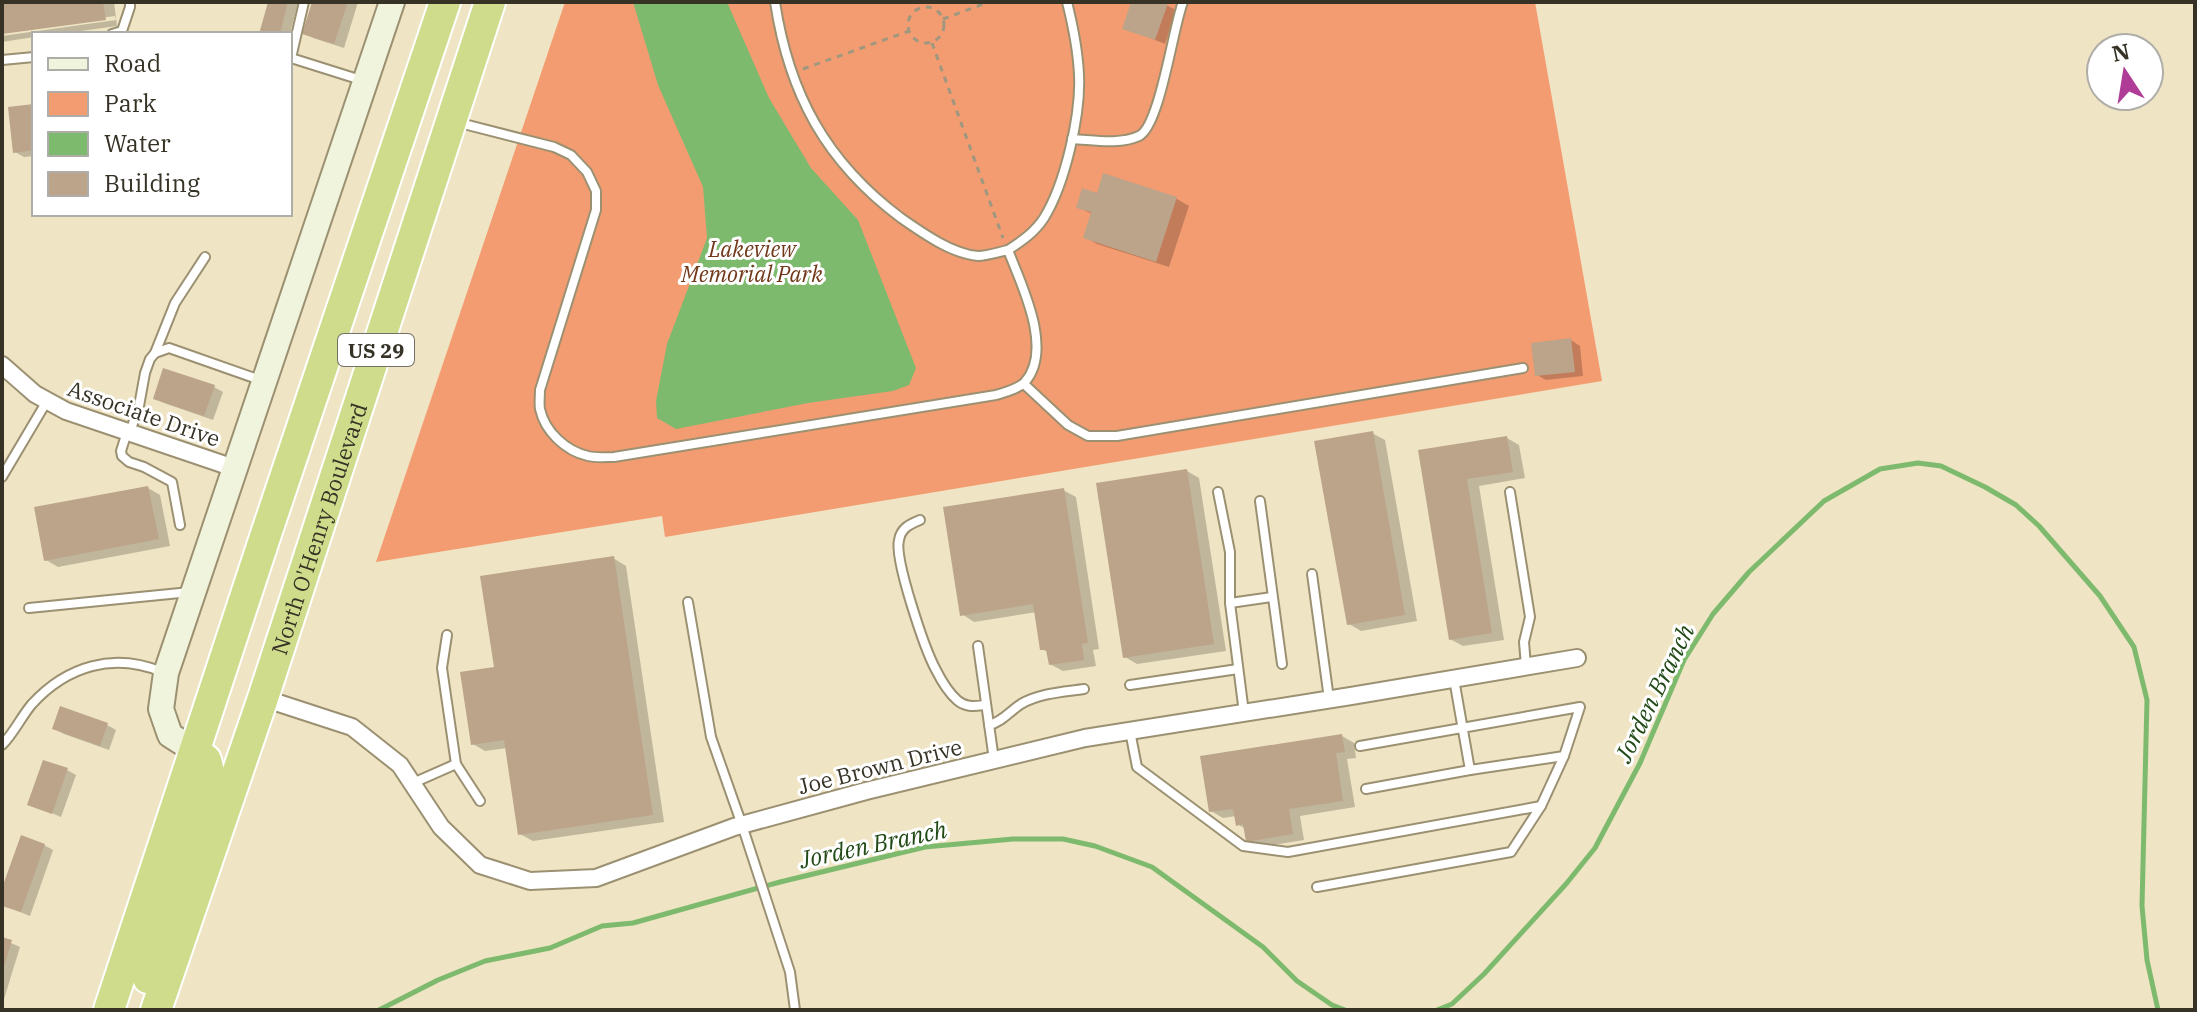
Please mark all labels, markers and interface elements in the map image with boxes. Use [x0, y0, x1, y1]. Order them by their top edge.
legend [32, 32, 292, 216]
north arrow [2085, 32, 2165, 112]
text: N [2109, 36, 2132, 68]
text: Road [104, 47, 161, 79]
text: Park [104, 87, 156, 119]
text: Water [104, 127, 171, 159]
text: Building [104, 167, 200, 199]
park label: Lakeview Memorial Park [680, 234, 823, 288]
road number: US 29 [338, 334, 414, 366]
street label: Associate Drive [64, 373, 224, 453]
street label: North O'Henry Boulevard [264, 399, 373, 658]
water label: Jorden Branch [1606, 619, 1701, 768]
street label: Joe Brown Drive [795, 732, 965, 800]
water label: Jorden Branch [795, 813, 950, 875]

